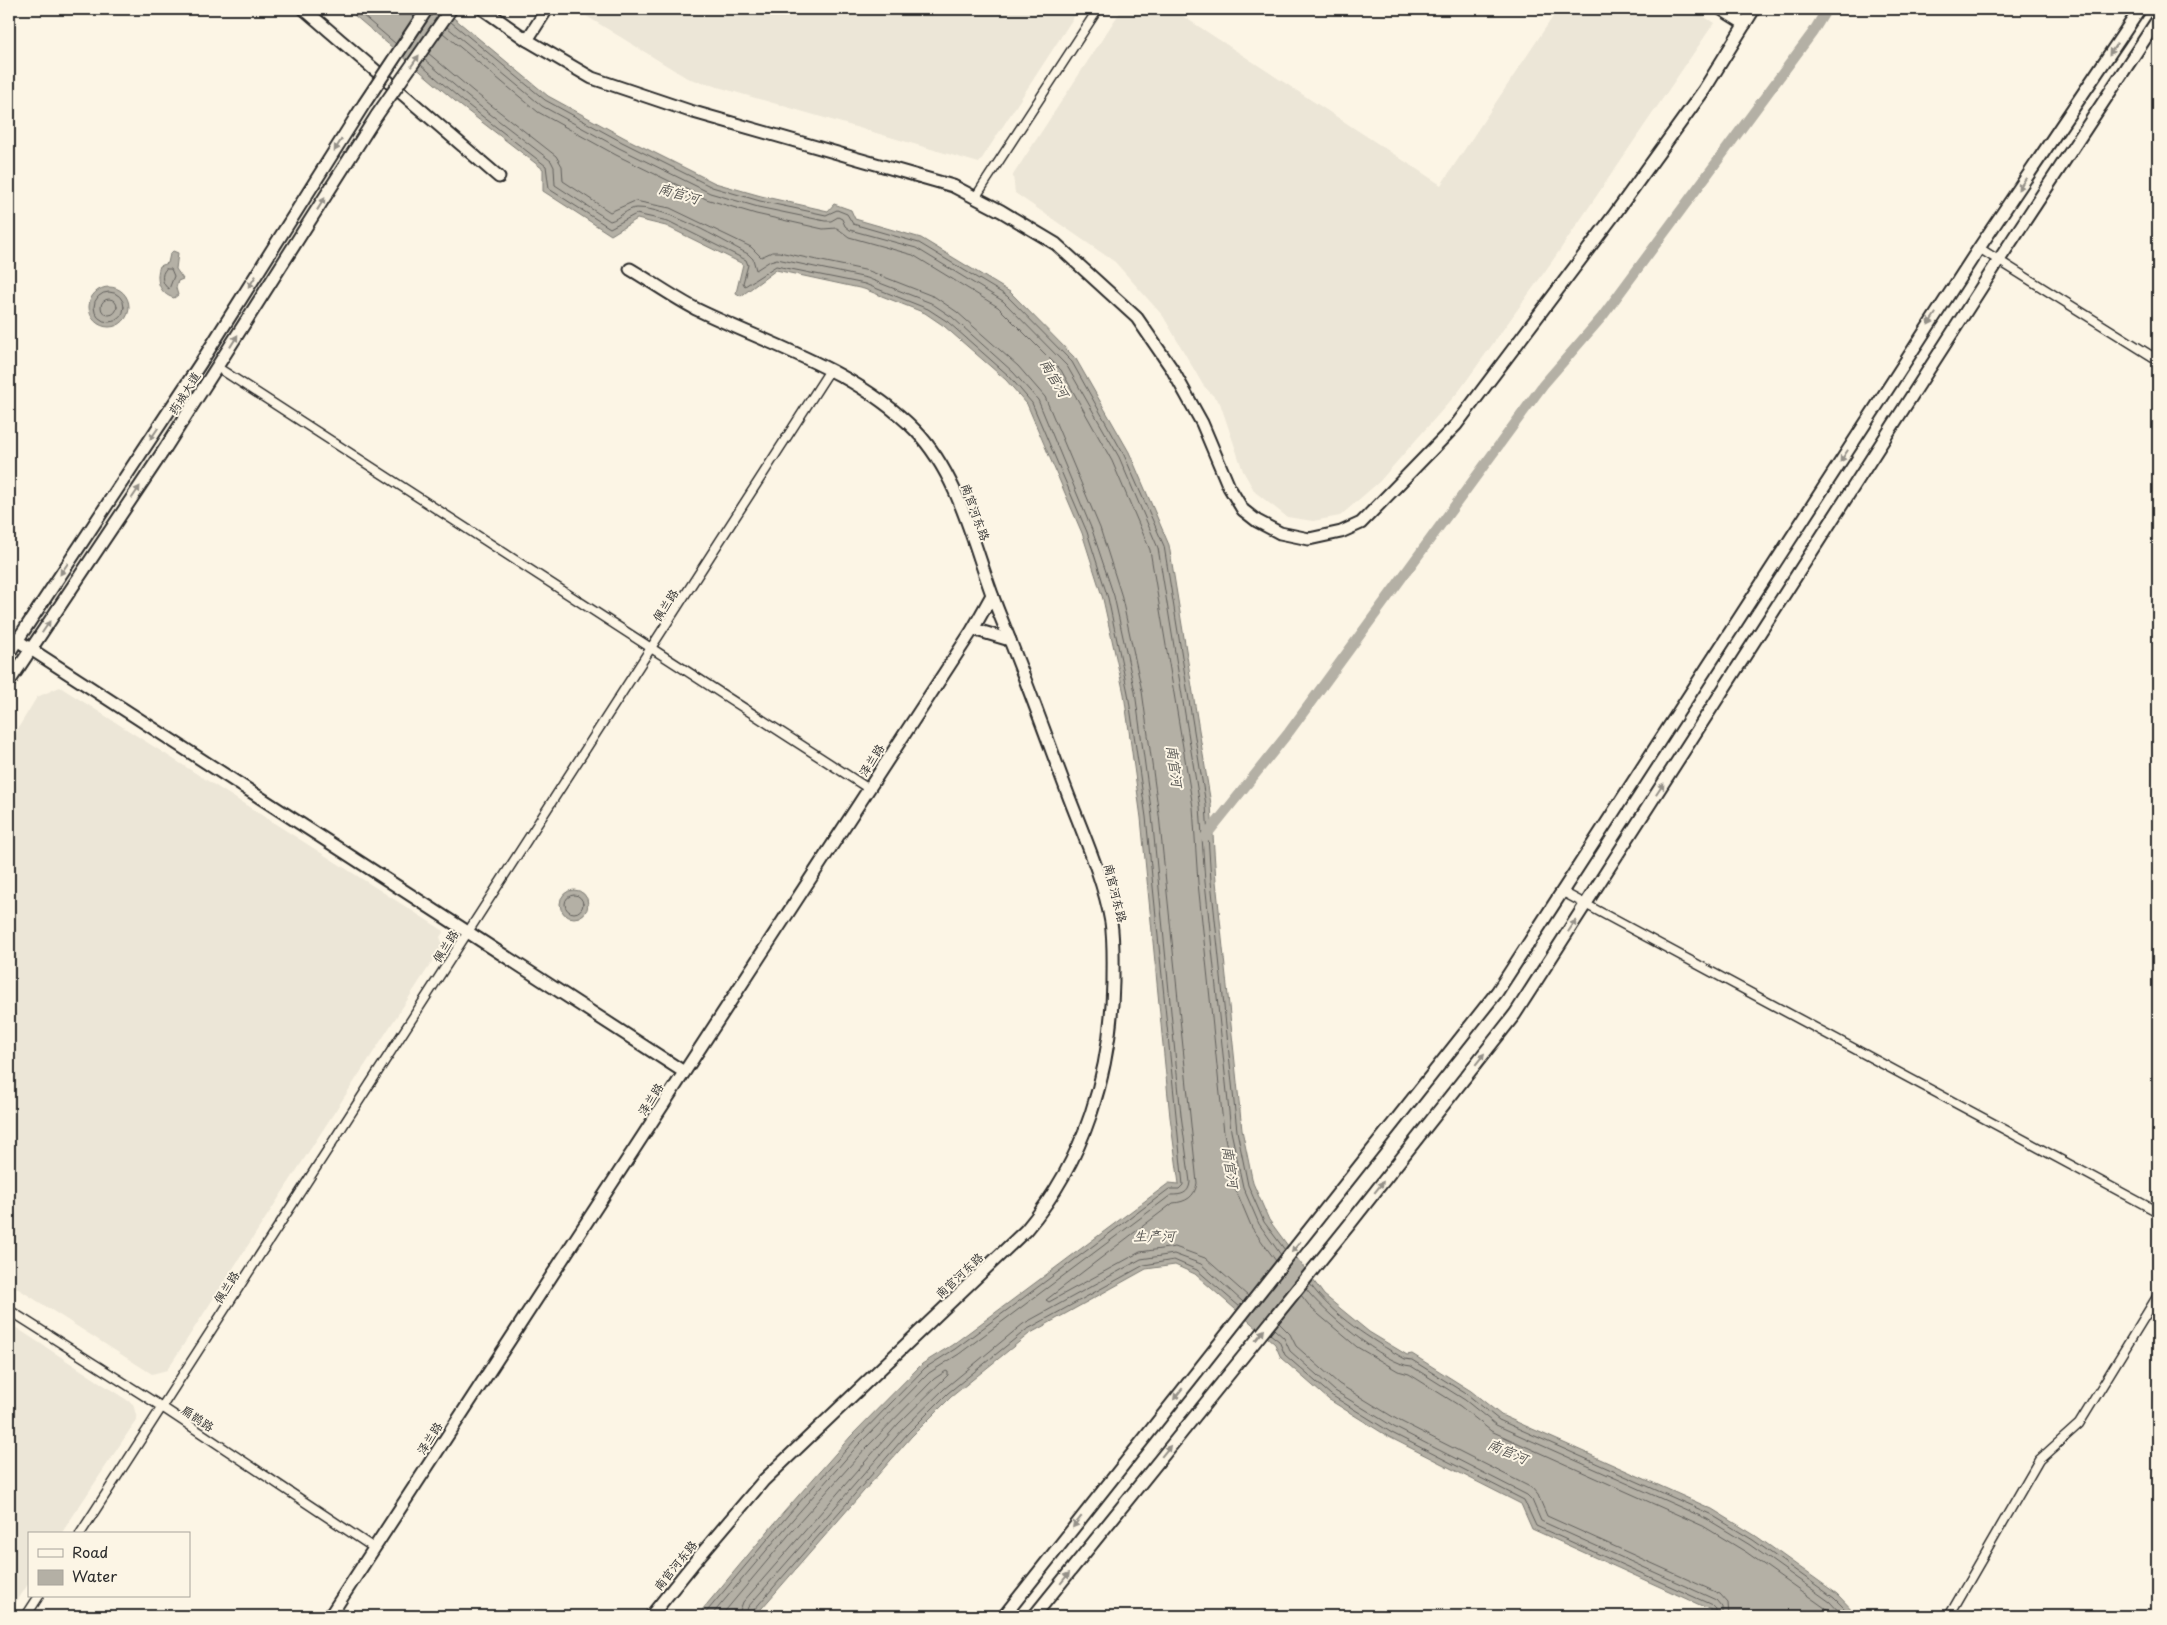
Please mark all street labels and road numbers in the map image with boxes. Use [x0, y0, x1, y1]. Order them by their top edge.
street label: 药城大道 [164, 368, 204, 418]
street label: 南官河东路 [957, 481, 995, 543]
street label: 佩兰路 [648, 585, 682, 625]
street label: 泽兰路 [854, 740, 888, 780]
street label: 南官河东路 [1100, 862, 1132, 924]
street label: 佩兰路 [428, 926, 462, 966]
street label: 泽兰路 [633, 1079, 667, 1119]
street label: 南官河东路 [931, 1248, 987, 1302]
street label: 佩兰路 [209, 1267, 243, 1307]
street label: 扁鹊路 [178, 1400, 218, 1436]
street label: 泽兰路 [412, 1418, 446, 1458]
street label: 南官河东路 [649, 1536, 701, 1594]

